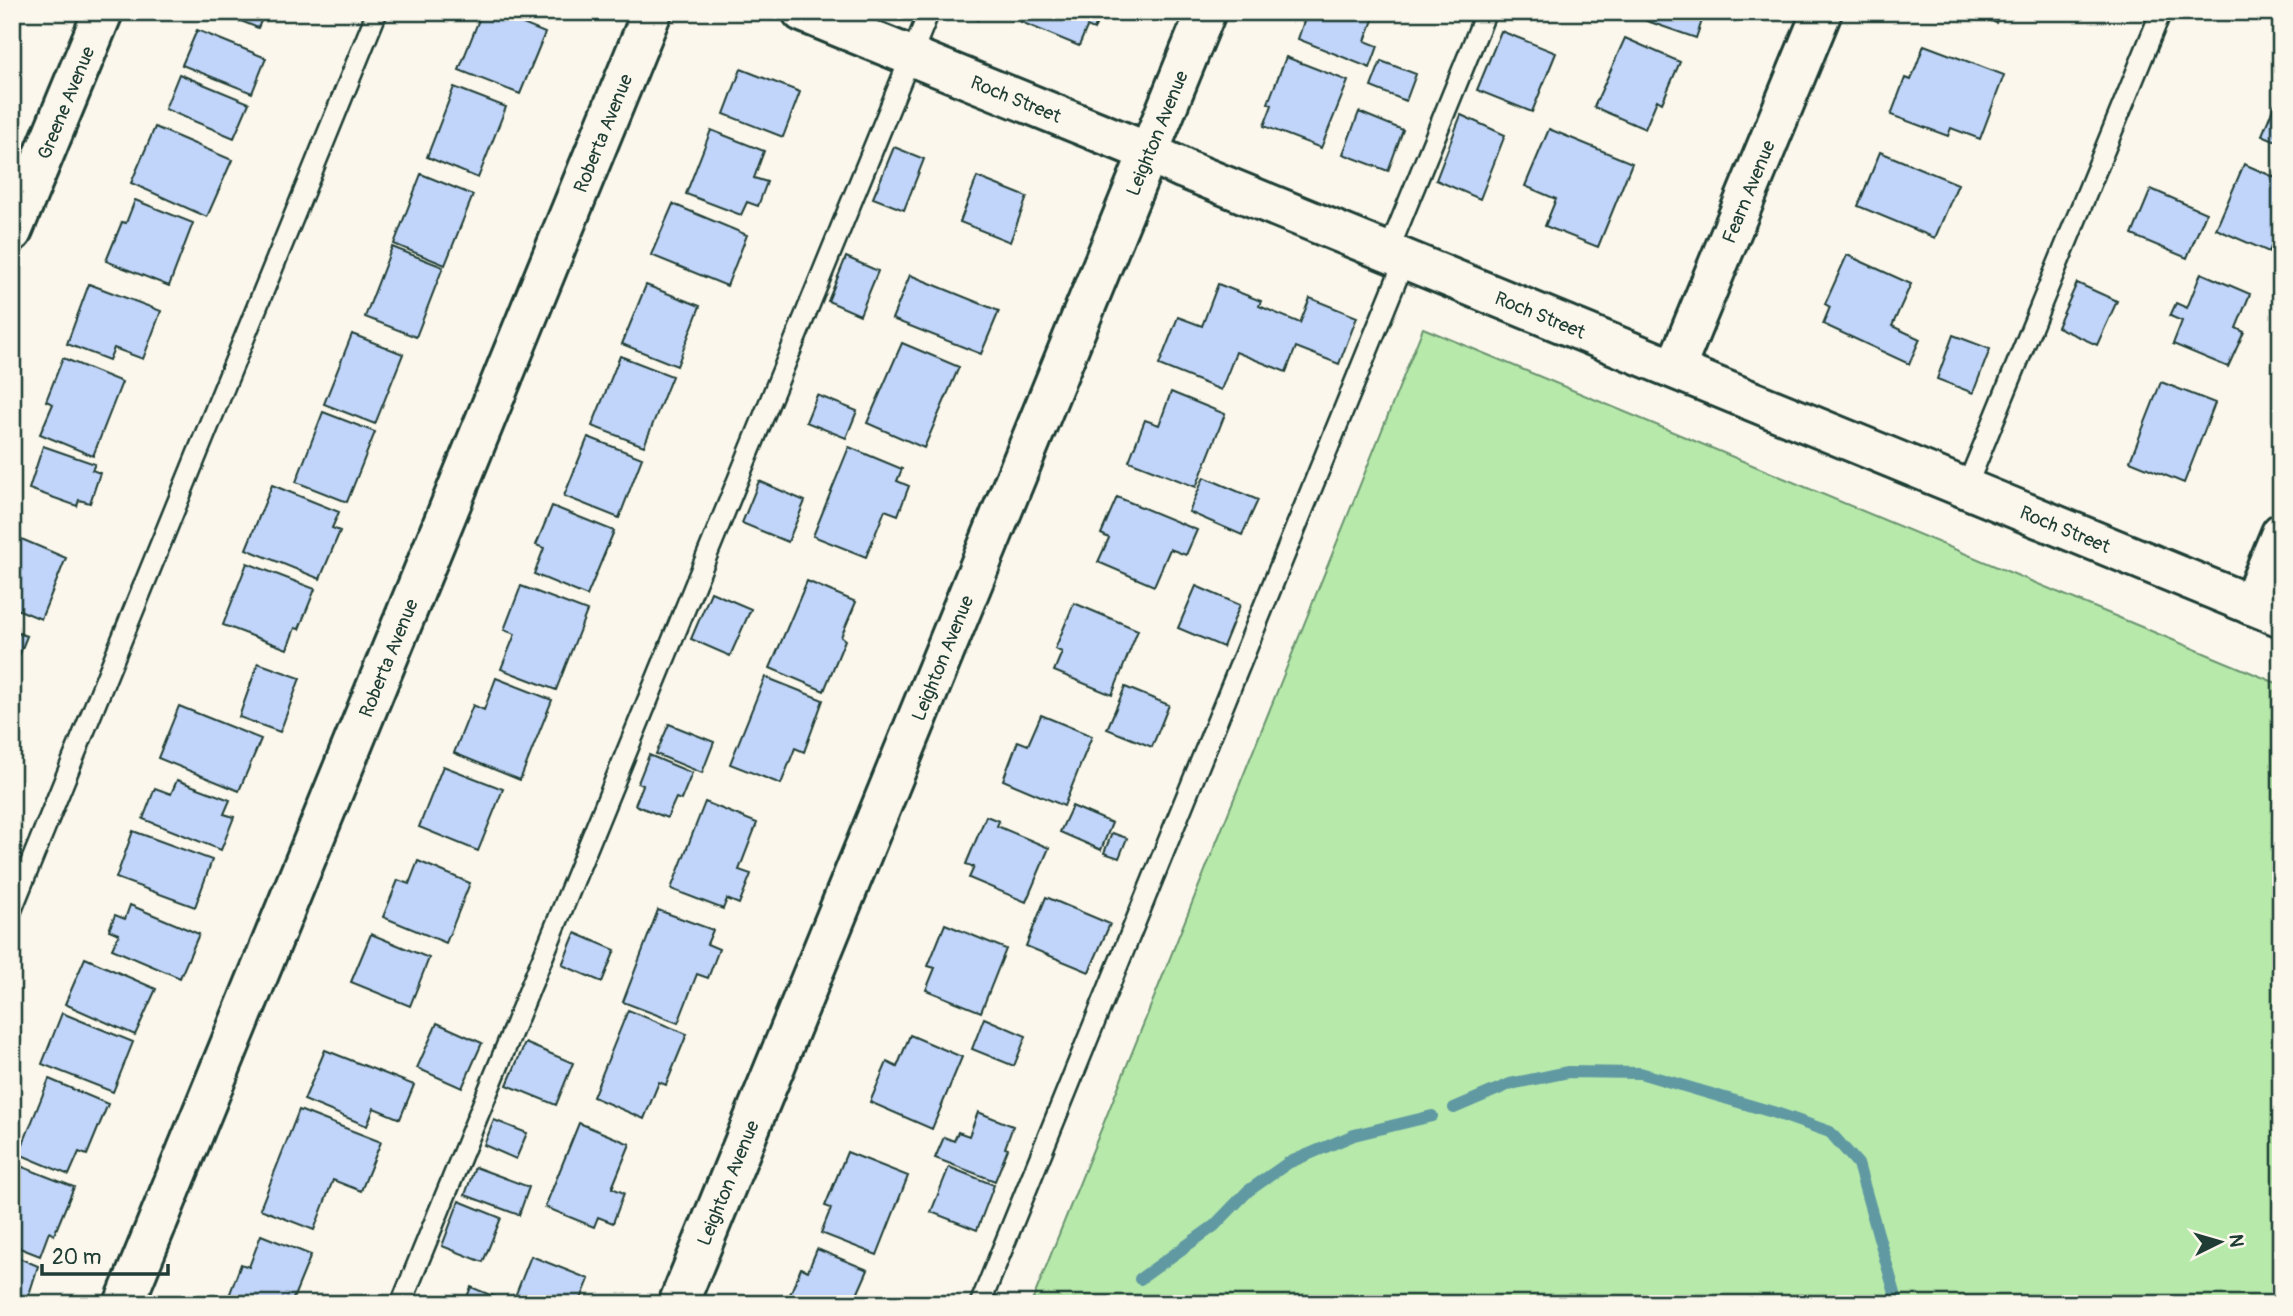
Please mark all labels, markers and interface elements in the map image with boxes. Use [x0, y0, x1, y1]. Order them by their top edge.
street label: Greene Avenue [32, 42, 101, 163]
street label: Leighton Avenue [1121, 67, 1194, 200]
street label: Roberta Avenue [569, 70, 639, 196]
street label: Roch Street [967, 71, 1065, 129]
street label: Fearn Avenue [1717, 136, 1781, 247]
street label: Roch Street [1491, 286, 1589, 345]
street label: Roch Street [2016, 501, 2114, 559]
street label: Leighton Avenue [907, 591, 980, 724]
street label: Roberta Avenue [354, 595, 424, 721]
street label: Leighton Avenue [692, 1116, 765, 1249]
north arrow [2184, 1208, 2254, 1278]
scale bar [42, 1232, 168, 1276]
text: N [2223, 1233, 2248, 1248]
text: 20 m [52, 1244, 101, 1271]

